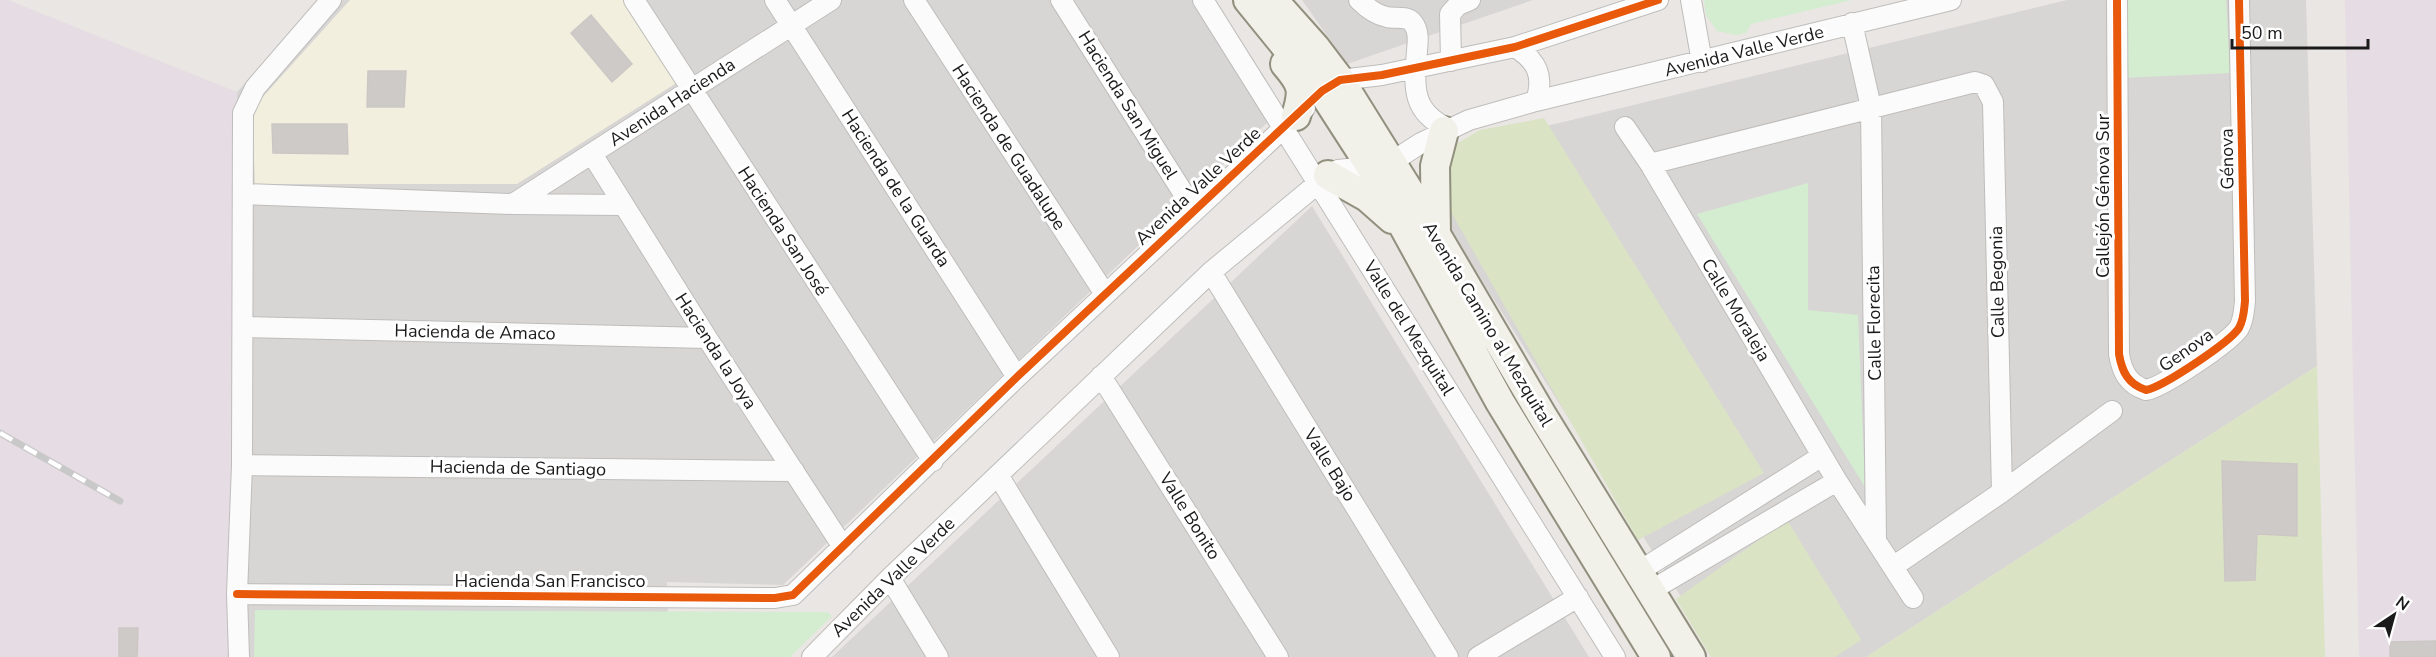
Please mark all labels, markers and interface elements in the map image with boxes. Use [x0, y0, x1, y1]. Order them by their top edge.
scale bar [2232, 12, 2368, 50]
street label: Avenida Valle Verde [1662, 20, 1826, 82]
text: 50 m [2241, 21, 2283, 45]
street label: Hacienda San Miguel [1073, 26, 1184, 184]
street label: Avenida Hacienda [604, 52, 740, 152]
street label: Hacienda de Guadalupe [946, 59, 1072, 235]
street label: Hacienda de la Guarda [836, 105, 956, 271]
street label: Callejón Génova Sur [2091, 113, 2115, 278]
street label: Avenida Valle Verde [1130, 121, 1266, 251]
street label: Génova [2214, 128, 2240, 190]
street label: Hacienda San José [732, 162, 834, 300]
street label: Avenida Camino al Mezquital [1417, 217, 1559, 431]
street label: Calle Begonia [1984, 226, 2010, 338]
street label: Calle Moraleja [1696, 254, 1776, 366]
street label: Valle del Mezquital [1357, 255, 1461, 401]
street label: Calle Florecita [1861, 265, 1887, 381]
street label: Hacienda la Joya [669, 288, 763, 414]
street label: Hacienda de Amaco [394, 319, 556, 345]
street label: Genova [2154, 323, 2218, 377]
street label: Valle Bajo [1298, 423, 1362, 506]
street label: Hacienda de Santiago [430, 454, 606, 482]
street label: Valle Bonito [1153, 467, 1226, 564]
street label: Avenida Valle Verde [826, 512, 960, 642]
street label: Hacienda San Francisco [455, 569, 645, 593]
north arrow [2364, 585, 2424, 645]
text: N [2391, 591, 2414, 616]

